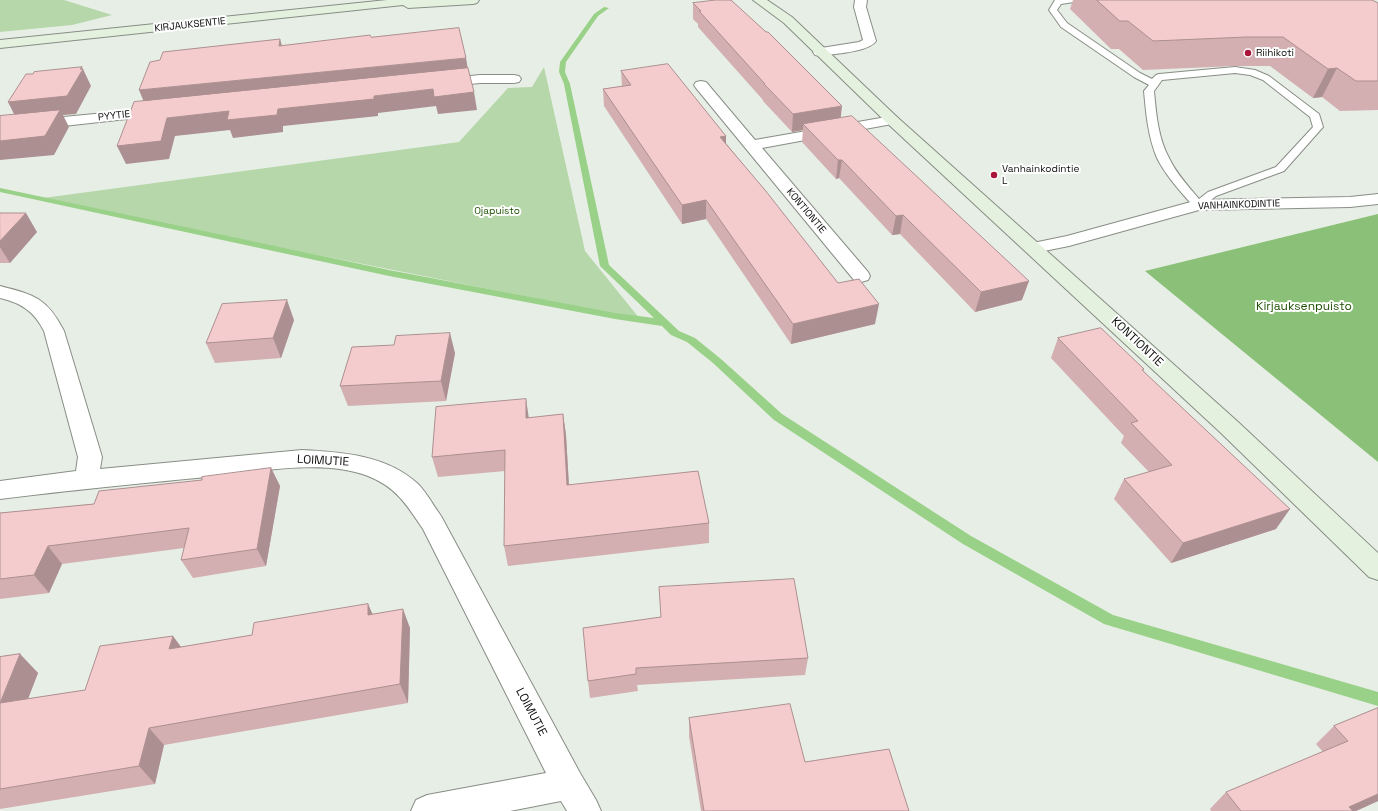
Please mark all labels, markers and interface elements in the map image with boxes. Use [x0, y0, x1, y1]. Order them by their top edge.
street label: KIRJAUKSENTIE [154, 15, 226, 35]
place label: Riihikoti [1256, 47, 1294, 59]
marker: Riihikoti [1243, 48, 1253, 58]
street label: PYYTIE [97, 108, 131, 124]
place label: Vanhainkodintie L [1002, 163, 1079, 186]
marker: Vanhainkodintie L [989, 170, 999, 180]
street label: KONTIONTIE [784, 186, 828, 236]
street label: VANHAINKODINTIE [1198, 198, 1280, 212]
park label: Ojapuisto [474, 205, 520, 217]
park label: Kirjauksenpuisto [1256, 300, 1352, 314]
street label: KONTIONTIE [1108, 314, 1166, 370]
street label: LOIMUTIE [296, 452, 350, 470]
street label: LOIMUTIE [512, 685, 550, 739]

